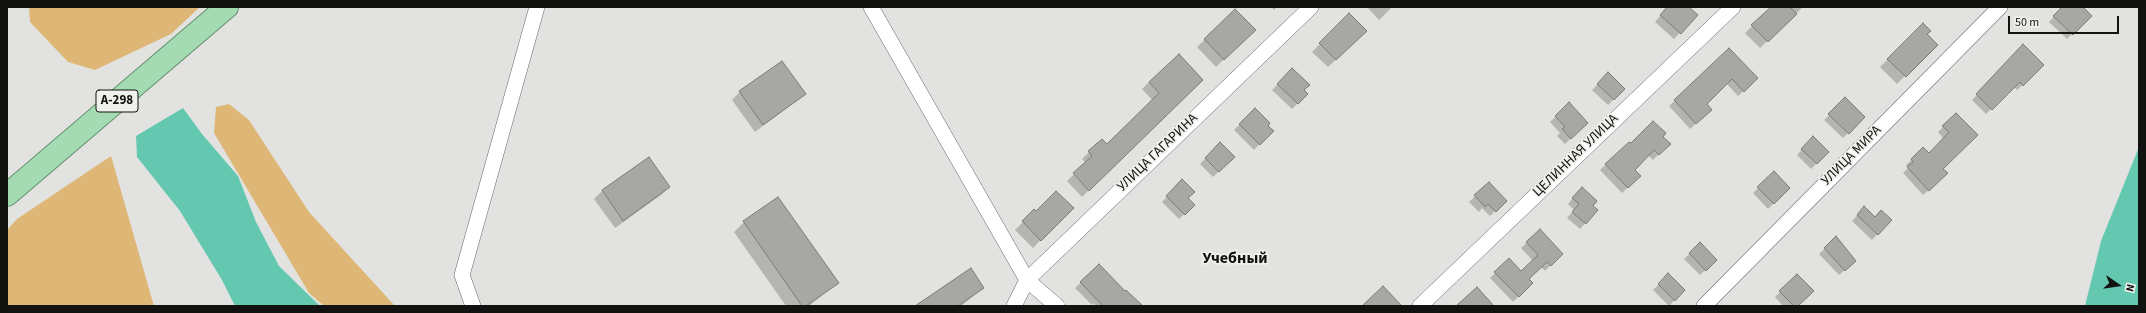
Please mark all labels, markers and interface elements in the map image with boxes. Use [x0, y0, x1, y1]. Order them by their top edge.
scale bar [2010, 8, 2121, 34]
text: 50 m [2015, 14, 2039, 31]
road number: А-298 [96, 90, 138, 112]
street label: УЛИЦА ГАГАРИНА [1114, 110, 1202, 196]
street label: ЦЕЛИННАЯ УЛИЦА [1530, 111, 1622, 201]
street label: УЛИЦА МИРА [1818, 122, 1886, 190]
district label: Учебный [1202, 249, 1268, 269]
north arrow [2098, 265, 2138, 305]
text: N [2122, 283, 2138, 293]

